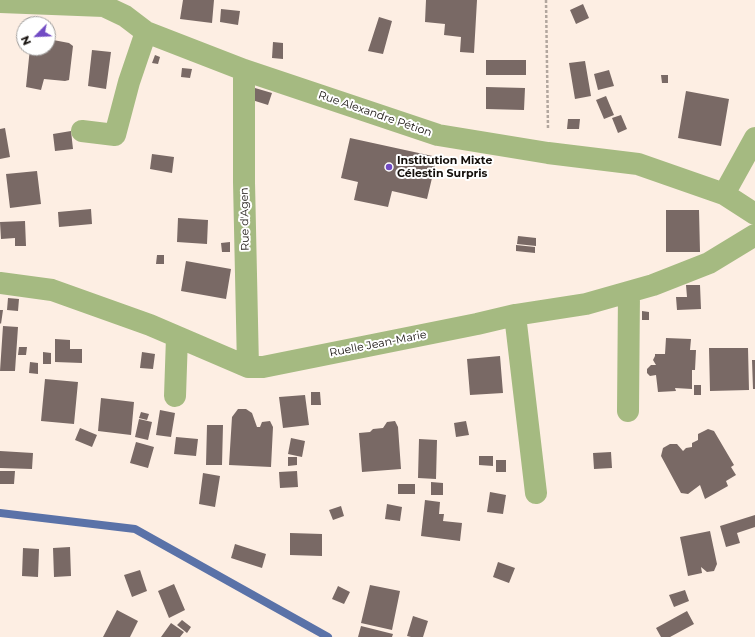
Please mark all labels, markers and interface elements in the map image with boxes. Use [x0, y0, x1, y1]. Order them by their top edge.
north arrow [16, 16, 56, 56]
text: N [18, 34, 34, 47]
street label: Rue Alexandre Pétion [316, 88, 434, 140]
place label: Institution Mixte Célestin Surpris [397, 154, 492, 180]
marker: Institution Mixte Célestin Surpris [384, 162, 394, 172]
street label: Rue d'Agen [238, 187, 252, 251]
street label: Ruelle Jean-Marie [328, 328, 428, 360]

